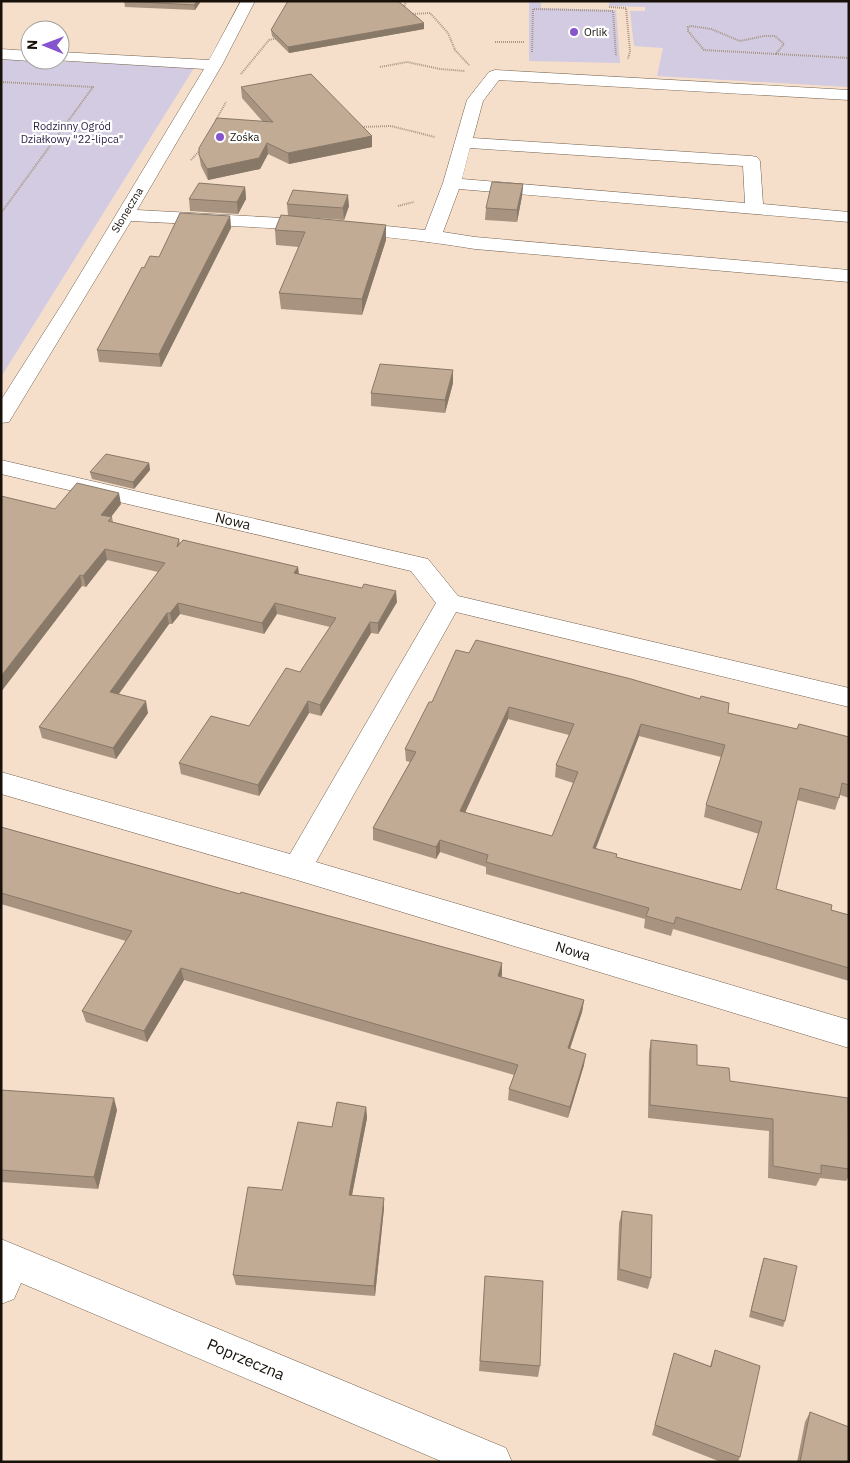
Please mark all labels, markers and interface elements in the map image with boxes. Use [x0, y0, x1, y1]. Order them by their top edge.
north arrow [20, 20, 70, 70]
place label: Orlik [584, 25, 608, 39]
marker: Orlik [568, 26, 580, 38]
text: N [23, 40, 41, 50]
park label: Rodzinny Ogród Działkowy "22-lipca" [21, 119, 123, 146]
place label: Zośka [230, 130, 260, 144]
marker: Zośka [214, 131, 226, 143]
street label: Słoneczna [108, 185, 146, 235]
street label: Nowa [214, 508, 253, 534]
street label: Nowa [553, 937, 593, 965]
street label: Poprzeczna [204, 1334, 288, 1385]

